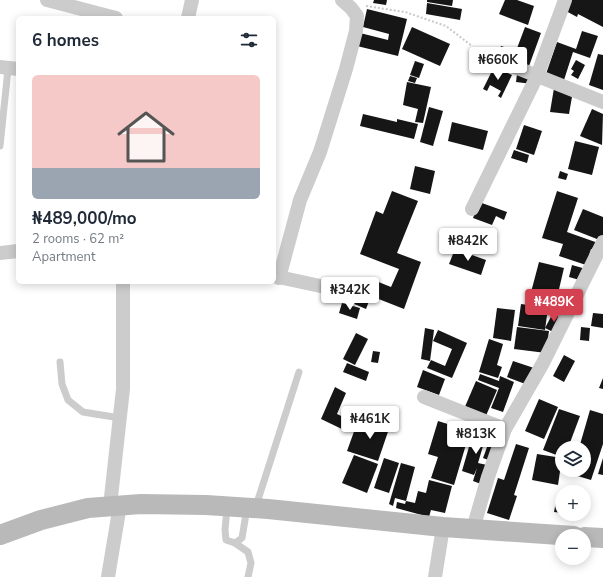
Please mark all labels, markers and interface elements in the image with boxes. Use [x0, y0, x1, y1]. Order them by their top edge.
text: 6 homes [32, 29, 99, 52]
icon: filters [238, 29, 260, 51]
pin: ₦660K [470, 47, 526, 81]
text: ₦660K [478, 51, 518, 69]
icon: home [110, 101, 182, 173]
text: ₦489,000/mo [32, 207, 137, 230]
pin: ₦842K [440, 228, 496, 262]
text: 2 rooms · 62 m² [32, 230, 124, 248]
text: ₦842K [448, 232, 488, 250]
text: Apartment [32, 248, 95, 266]
pin: ₦342K [322, 277, 378, 311]
text: ₦342K [330, 281, 370, 299]
pin: ₦489K [526, 289, 582, 323]
text: ₦489K [534, 293, 574, 311]
pin: ₦461K [342, 406, 398, 440]
text: ₦461K [350, 410, 390, 428]
pin: ₦813K [448, 421, 504, 455]
text: ₦813K [456, 425, 496, 443]
map controls [555, 441, 591, 565]
button: layers [555, 441, 591, 477]
button: + [555, 485, 591, 521]
button: − [555, 529, 591, 565]

